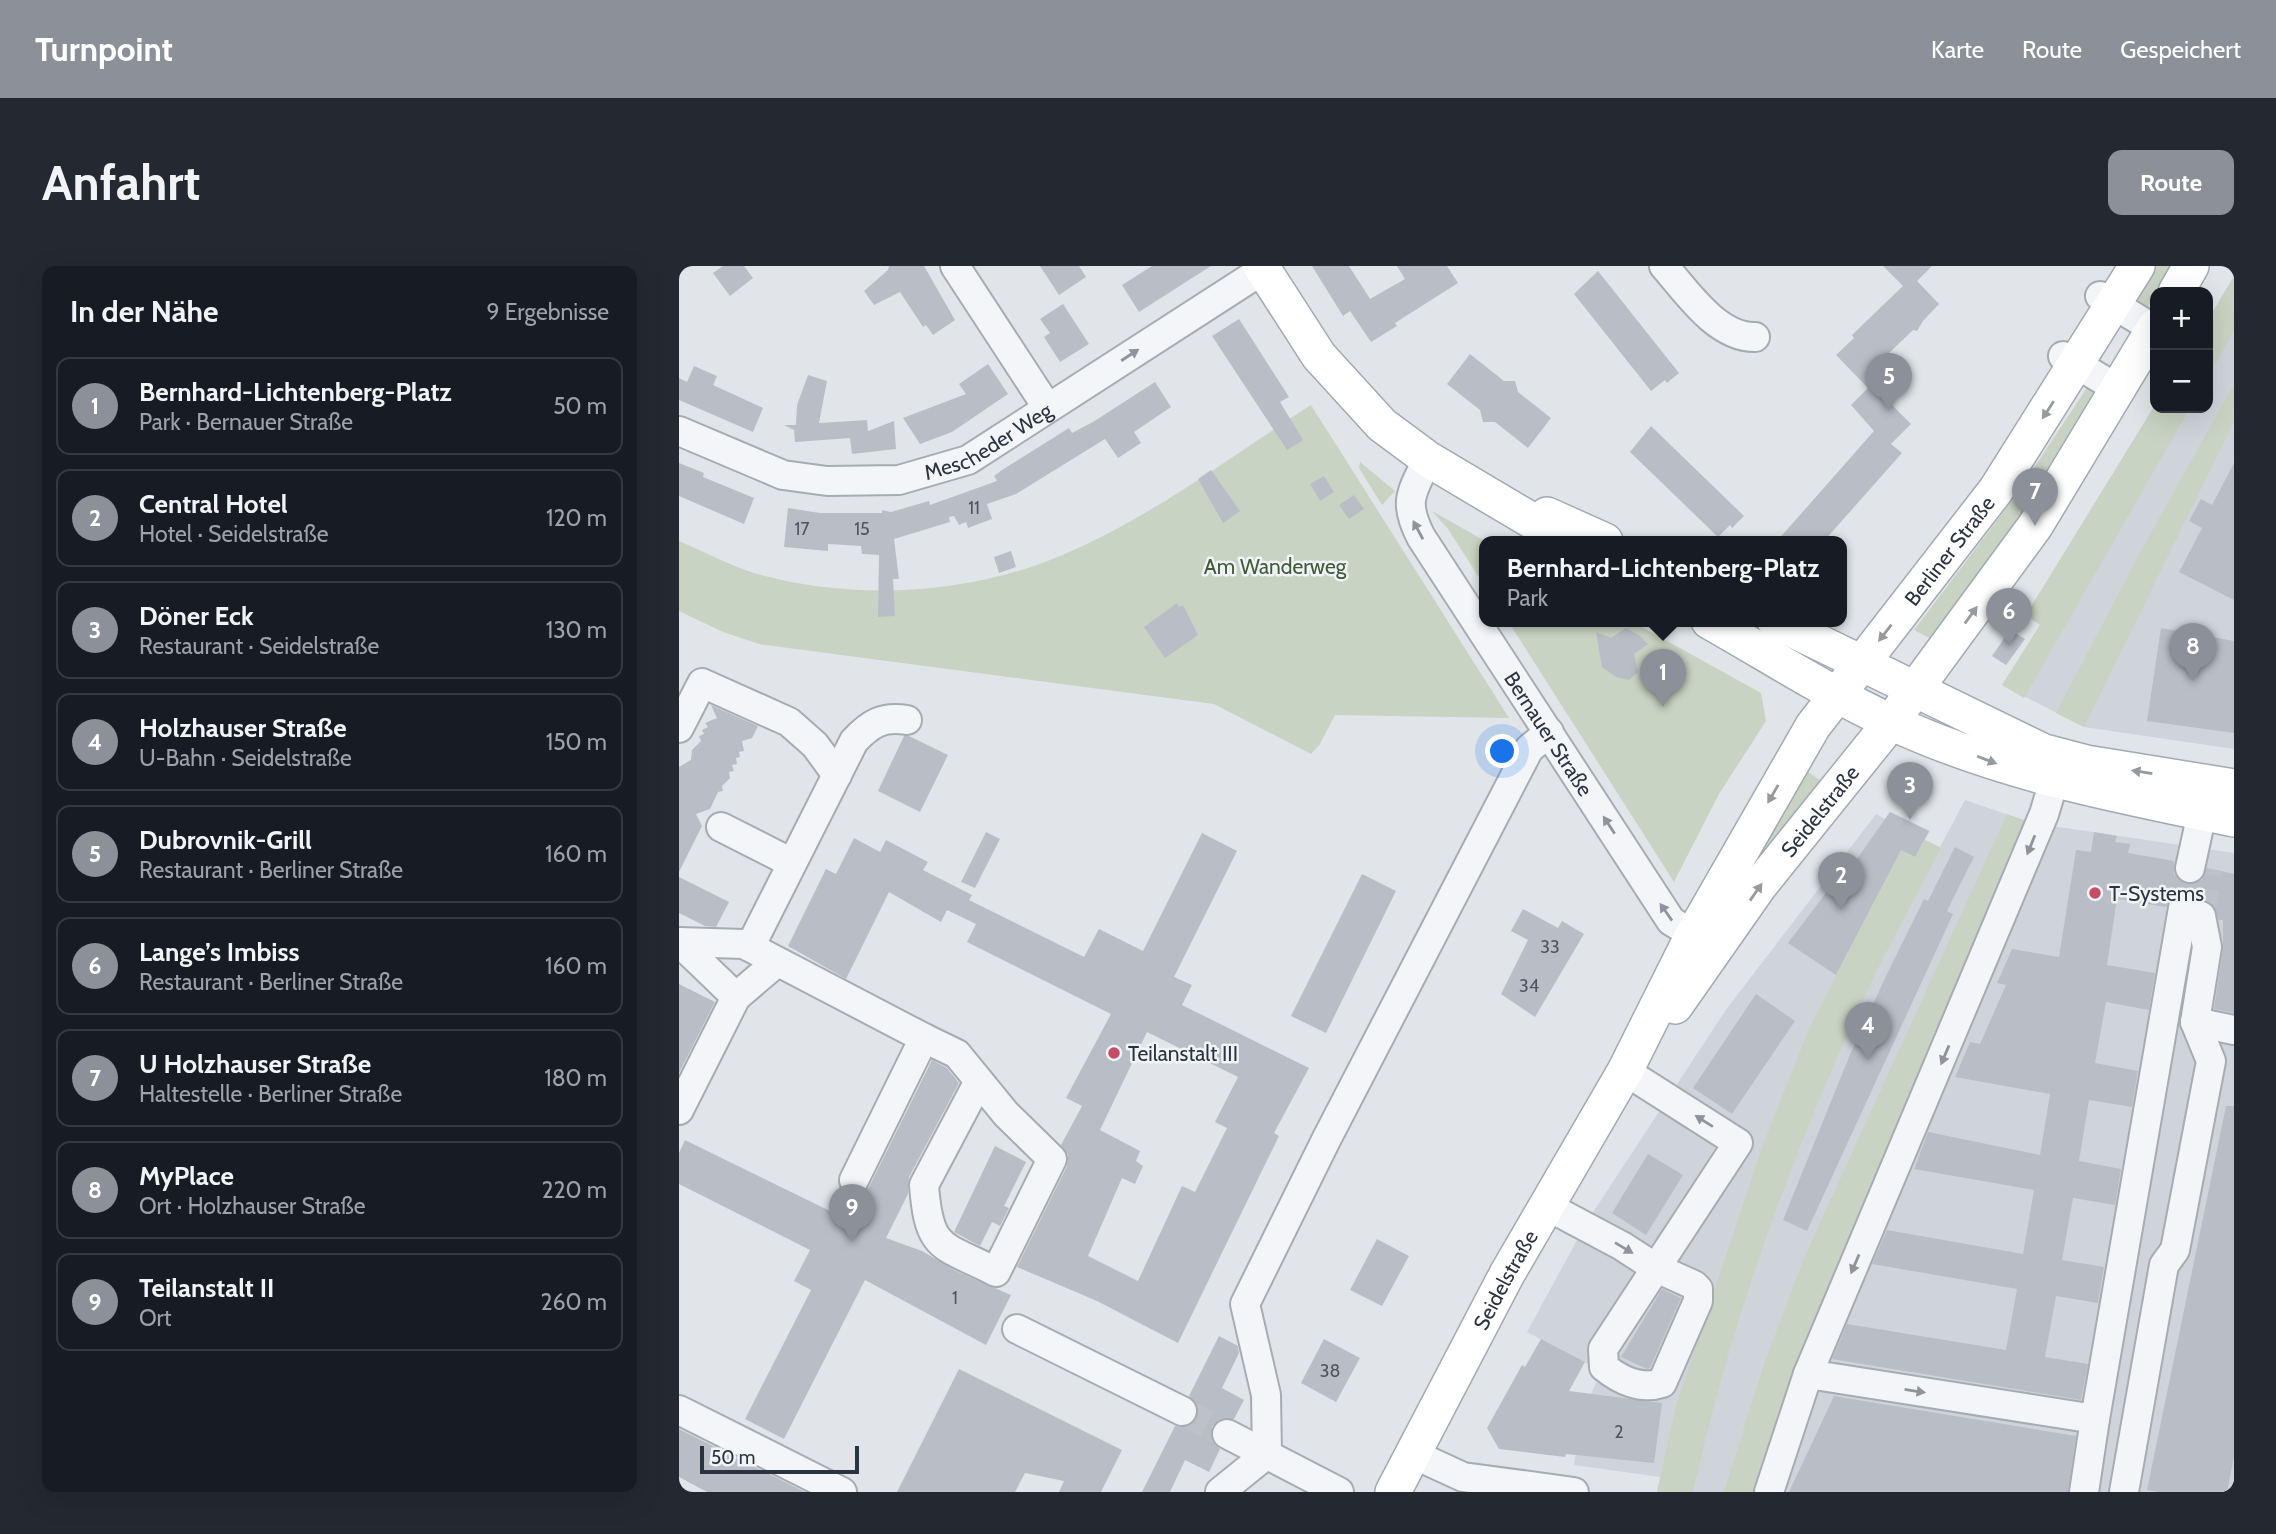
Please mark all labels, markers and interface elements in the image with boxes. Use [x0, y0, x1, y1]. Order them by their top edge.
text: Turnpoint [35, 29, 173, 69]
text: Karte [1931, 35, 1984, 64]
text: Route [2022, 35, 2082, 64]
text: Gespeichert [2120, 35, 2241, 64]
button: Route [2108, 150, 2234, 215]
text: Anfahrt [42, 153, 200, 212]
map controls [2150, 287, 2213, 413]
button: + [2150, 287, 2213, 350]
text: In der Nähe [70, 293, 219, 330]
text: 9 Ergebnisse [487, 298, 609, 326]
one-way arrow [1120, 348, 1139, 361]
button: − [2150, 350, 2213, 413]
pin: 5 [1866, 353, 1912, 411]
text: Bernhard-Lichtenberg-Platz [139, 376, 452, 408]
text: 1 [91, 392, 99, 420]
text: 50 m [553, 392, 607, 420]
street label: Mescheder Weg [921, 397, 1057, 485]
one-way arrow [2042, 400, 2055, 420]
text: Park · Bernauer Straße [139, 408, 353, 436]
pin: 7 [2012, 468, 2058, 526]
text: Central Hotel [139, 488, 288, 520]
street label: Berliner Straße [1899, 491, 1999, 610]
house number: 11 [968, 497, 980, 519]
text: 2 [89, 504, 101, 532]
text: 120 m [546, 504, 607, 532]
house number: 17 [795, 518, 809, 540]
house number: 15 [854, 518, 870, 540]
text: Hotel · Seidelstraße [139, 520, 329, 548]
one-way arrow [1412, 520, 1424, 540]
popup [1479, 536, 1847, 627]
text: Bernhard-Lichtenberg-Platz [1507, 552, 1819, 584]
park label: Am Wanderweg [1204, 554, 1347, 579]
text: Park [1507, 584, 1548, 612]
pin: 6 [1986, 588, 2032, 646]
text: Döner Eck [139, 600, 254, 632]
one-way arrow [1964, 606, 1978, 624]
text: 3 [89, 616, 101, 644]
text: 130 m [546, 616, 607, 644]
pin: 8 [2170, 623, 2216, 681]
one-way arrow [1879, 624, 1893, 642]
text: Restaurant · Seidelstraße [139, 632, 379, 660]
pin: 1 [1640, 649, 1686, 707]
street label: Bernauer Straße [1499, 667, 1599, 801]
text: Holzhauser Straße [139, 712, 347, 744]
text: 4 [88, 728, 102, 756]
text: 150 m [546, 728, 607, 756]
your location [1485, 734, 1519, 768]
text: U-Bahn · Seidelstraße [139, 744, 352, 772]
one-way arrow [1976, 754, 1997, 765]
street label: Seidelstraße [1775, 760, 1864, 862]
pin: 3 [1887, 762, 1933, 820]
one-way arrow [2130, 766, 2152, 777]
one-way arrow [1767, 785, 1779, 804]
one-way arrow [1602, 815, 1615, 835]
text: Dubrovnik-Grill [139, 824, 312, 856]
one-way arrow [2026, 835, 2037, 856]
text: 5 [89, 840, 101, 868]
text: 160 m [545, 840, 607, 868]
pin: 2 [1818, 852, 1864, 910]
text: Restaurant · Berliner Straße [139, 856, 403, 884]
place label: T-Systems [2109, 881, 2204, 906]
one-way arrow [1749, 883, 1763, 901]
marker: T-Systems [2087, 885, 2103, 901]
one-way arrow [1659, 903, 1673, 921]
text: Lange’s Imbiss [139, 936, 300, 968]
house number: 33 [1540, 936, 1560, 958]
text: 6 [89, 952, 101, 980]
text: 160 m [545, 952, 607, 980]
text: Restaurant · Berliner Straße [139, 968, 403, 996]
house number: 34 [1519, 975, 1539, 997]
pin: 4 [1845, 1002, 1891, 1060]
place label: Teilanstalt III [1128, 1041, 1238, 1066]
marker: Teilanstalt III [1106, 1045, 1122, 1061]
one-way arrow [1939, 1045, 1950, 1066]
text: U Holzhauser Straße [139, 1048, 371, 1080]
text: 7 [89, 1064, 101, 1092]
text: 180 m [544, 1064, 607, 1092]
text: Haltestelle · Berliner Straße [139, 1080, 402, 1108]
one-way arrow [1694, 1115, 1714, 1128]
text: MyPlace [139, 1160, 234, 1192]
text: 8 [88, 1176, 102, 1204]
text: 220 m [541, 1176, 607, 1204]
pin: 9 [829, 1184, 875, 1242]
text: Ort · Holzhauser Straße [139, 1192, 365, 1220]
street label: Seidelstraße [1468, 1225, 1543, 1334]
one-way arrow [1615, 1242, 1634, 1254]
one-way arrow [1849, 1254, 1860, 1275]
text: Teilanstalt II [139, 1272, 274, 1304]
house number: 1 [952, 1287, 958, 1309]
text: 9 [89, 1288, 101, 1316]
text: 260 m [540, 1288, 607, 1316]
text: Ort [139, 1304, 172, 1332]
house number: 38 [1320, 1360, 1340, 1382]
one-way arrow [1904, 1386, 1926, 1397]
house number: 2 [1614, 1421, 1624, 1443]
scale bar [700, 1443, 859, 1475]
text: 50 m [711, 1446, 755, 1469]

